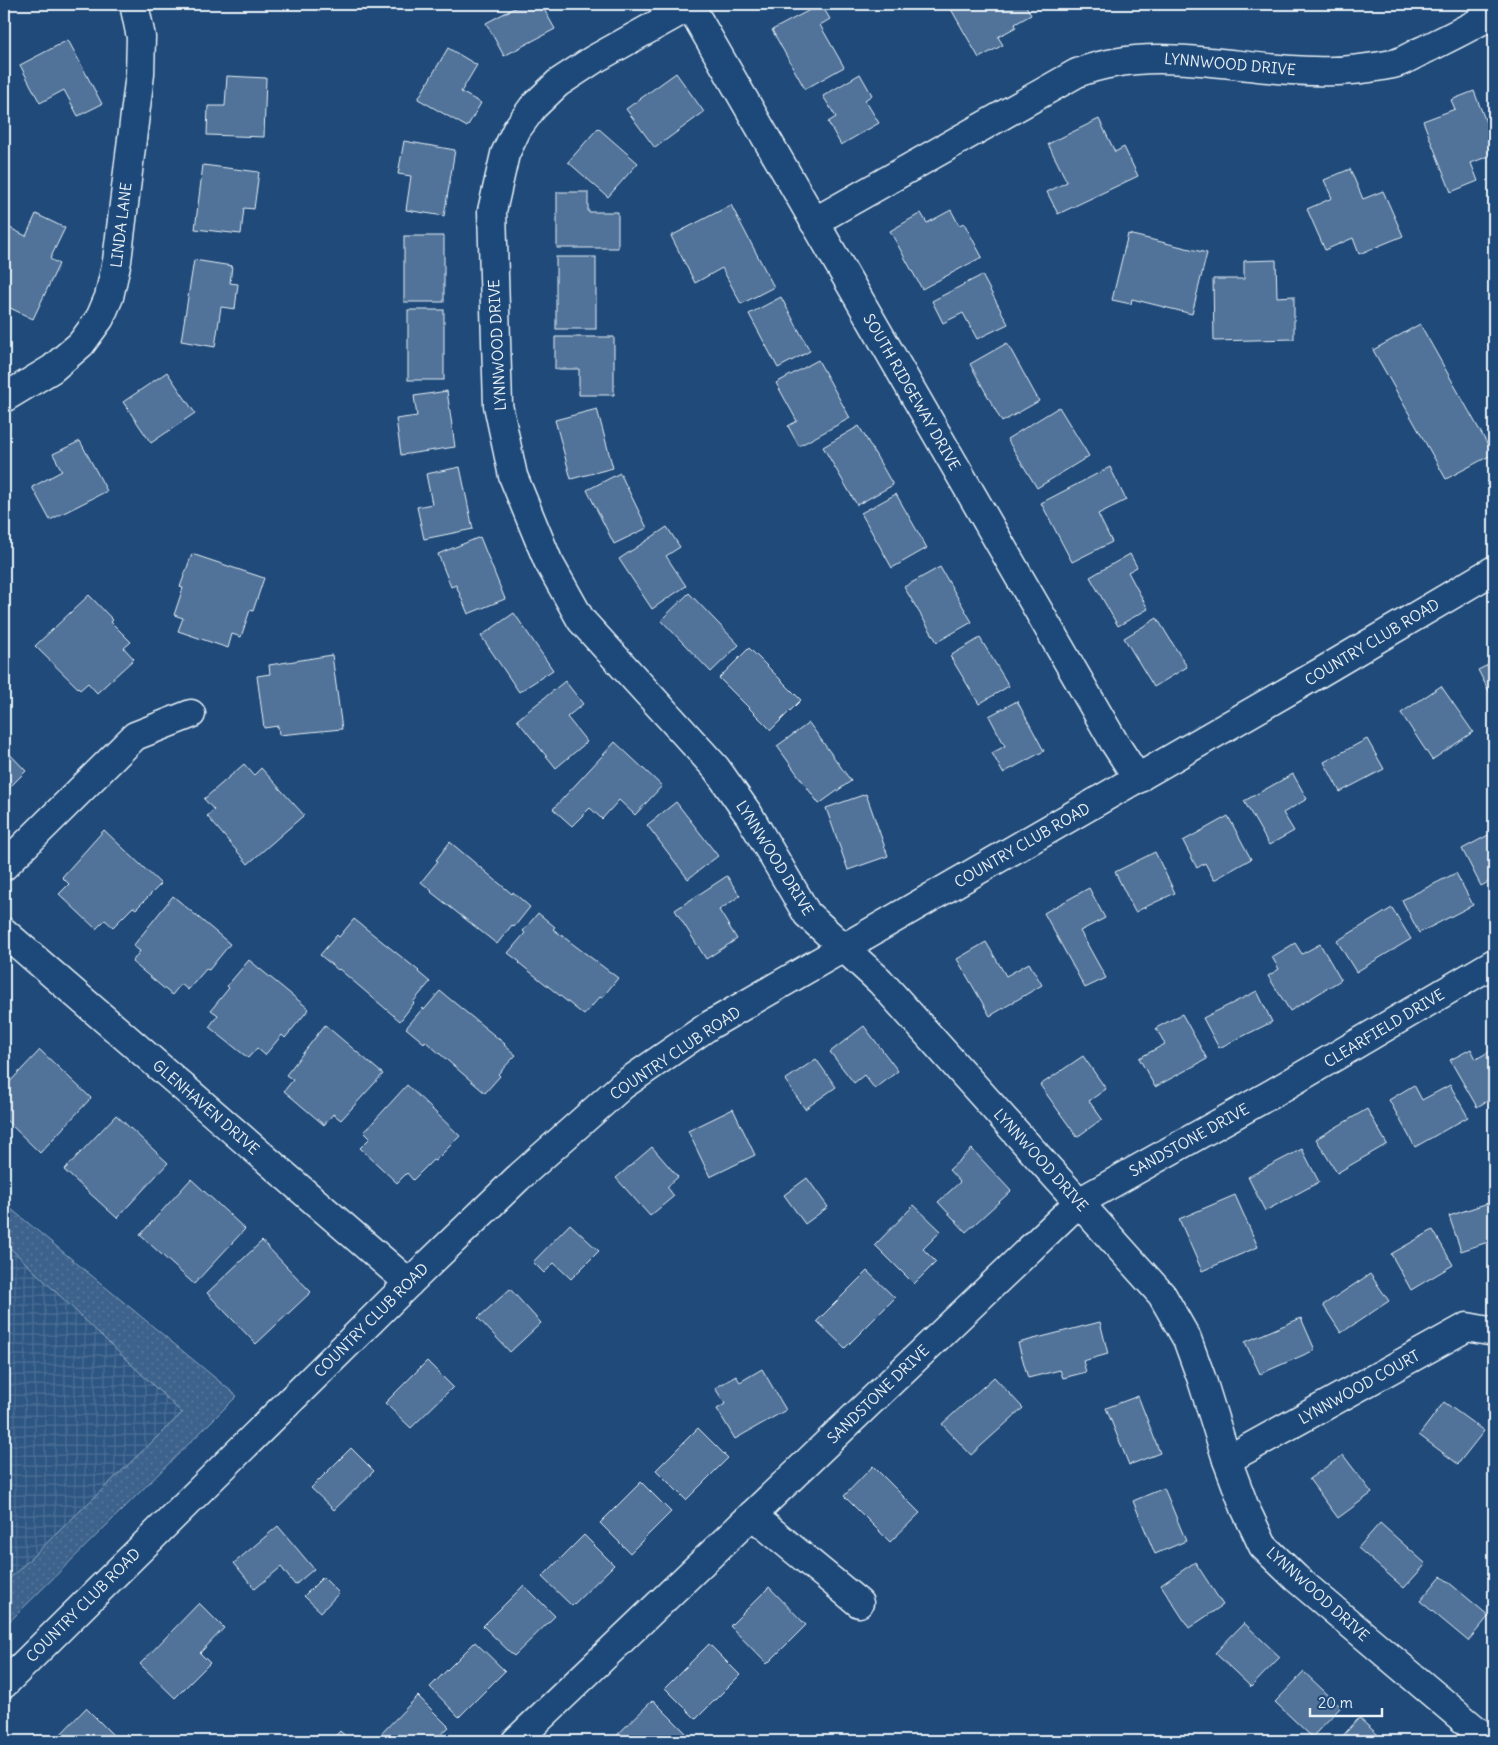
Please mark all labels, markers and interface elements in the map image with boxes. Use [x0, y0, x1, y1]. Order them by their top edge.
street label: LYNNWOOD DRIVE [1163, 49, 1297, 79]
street label: LINDA LANE [106, 181, 136, 269]
street label: LYNNWOOD DRIVE [484, 278, 510, 411]
street label: SOUTH RIDGEWAY DRIVE [859, 310, 965, 474]
street label: COUNTRY CLUB ROAD [1301, 594, 1443, 690]
street label: LYNNWOOD DRIVE [732, 797, 818, 919]
street label: COUNTRY CLUB ROAD [951, 798, 1093, 892]
street label: CLEARFIELD DRIVE [1320, 984, 1448, 1071]
street label: COUNTRY CLUB ROAD [606, 1002, 744, 1104]
street label: GLENHAVEN DRIVE [149, 1055, 263, 1159]
street label: SANDSTONE DRIVE [1126, 1099, 1252, 1181]
street label: LYNNWOOD DRIVE [990, 1105, 1092, 1215]
street label: COUNTRY CLUB ROAD [310, 1259, 432, 1381]
street label: SANDSTONE DRIVE [823, 1341, 933, 1447]
street label: LYNNWOOD COURT [1295, 1346, 1423, 1428]
street label: LYNNWOOD DRIVE [1263, 1543, 1373, 1645]
street label: COUNTRY CLUB ROAD [22, 1544, 144, 1666]
scale bar [1310, 1685, 1383, 1717]
text: 20 m [1318, 1693, 1353, 1712]

